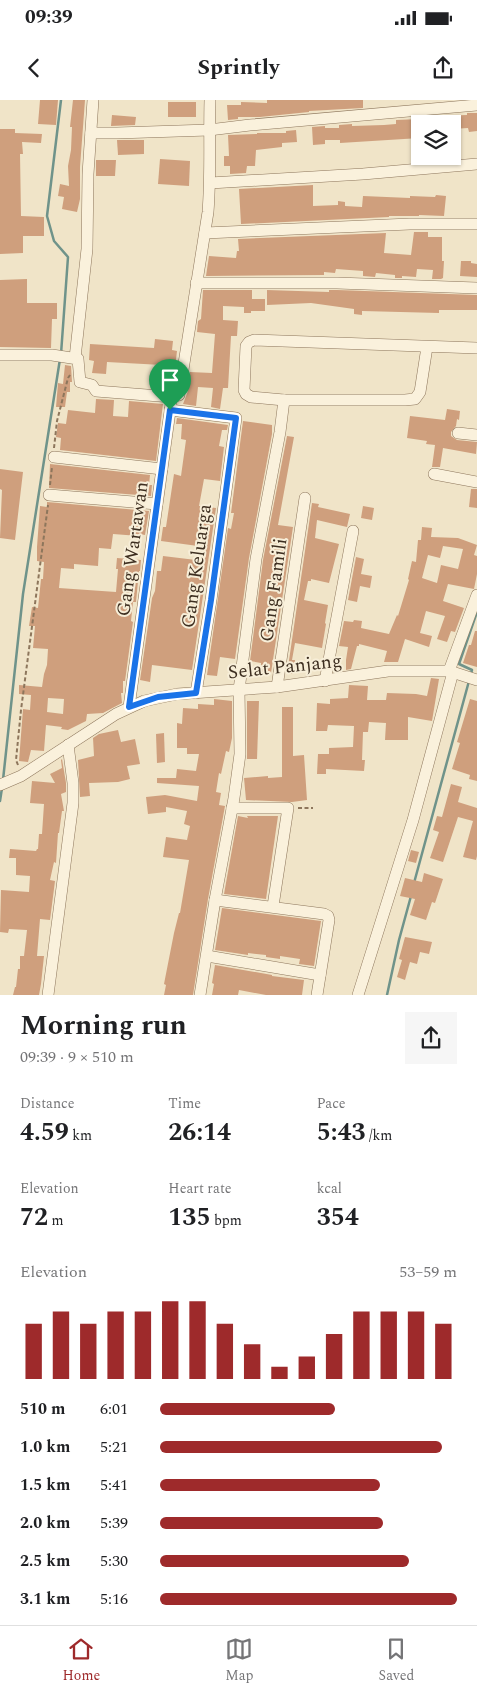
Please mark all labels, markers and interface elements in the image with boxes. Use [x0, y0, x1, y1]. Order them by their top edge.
text: 09:39 [25, 3, 73, 32]
text: Sprintly [198, 51, 279, 84]
icon: back [20, 54, 48, 82]
icon: share [429, 54, 457, 82]
map controls [411, 115, 461, 165]
button: layers [411, 115, 461, 165]
pin [149, 359, 191, 410]
icon: arrive [156, 366, 184, 394]
street label: Gang Wartawan [109, 480, 157, 618]
street label: Gang Keluarga [174, 501, 220, 630]
street label: Gang Famili [252, 536, 296, 644]
street label: Selat Panjang [226, 647, 344, 687]
text: Morning run [20, 1004, 187, 1047]
button: share [405, 1012, 457, 1064]
text: 09:39 · 9 × 510 m [20, 1045, 134, 1069]
text: Distance [20, 1093, 75, 1114]
text: Time [168, 1093, 201, 1114]
text: Pace [317, 1093, 346, 1114]
text: 4.59 [20, 1114, 69, 1152]
text: 26:14 [168, 1114, 231, 1152]
text: 5:43 [317, 1114, 365, 1152]
text: km [69, 1125, 92, 1146]
text: /km [365, 1125, 392, 1146]
text: Elevation [20, 1178, 79, 1199]
text: Heart rate [168, 1178, 232, 1199]
text: kcal [317, 1178, 342, 1199]
text: 72 [20, 1199, 48, 1237]
text: 135 [168, 1199, 210, 1237]
text: 354 [317, 1199, 359, 1237]
text: m [48, 1210, 64, 1231]
text: bpm [210, 1210, 242, 1231]
text: Elevation [20, 1260, 87, 1284]
text: 53–59 m [399, 1260, 457, 1284]
text: 510 m [20, 1397, 65, 1421]
text: 6:01 [100, 1397, 128, 1421]
text: 1.0 km [20, 1435, 70, 1459]
text: 5:21 [100, 1435, 128, 1459]
text: 1.5 km [20, 1473, 70, 1497]
text: 5:41 [100, 1473, 128, 1497]
text: 2.0 km [20, 1511, 70, 1535]
text: 5:39 [100, 1511, 128, 1535]
text: 2.5 km [20, 1549, 70, 1573]
text: 5:30 [100, 1549, 128, 1573]
text: 3.1 km [20, 1587, 70, 1611]
text: 5:16 [100, 1587, 128, 1611]
tab: Home [63, 1635, 100, 1686]
tab: Map [225, 1635, 254, 1686]
tab: Saved [379, 1635, 414, 1686]

